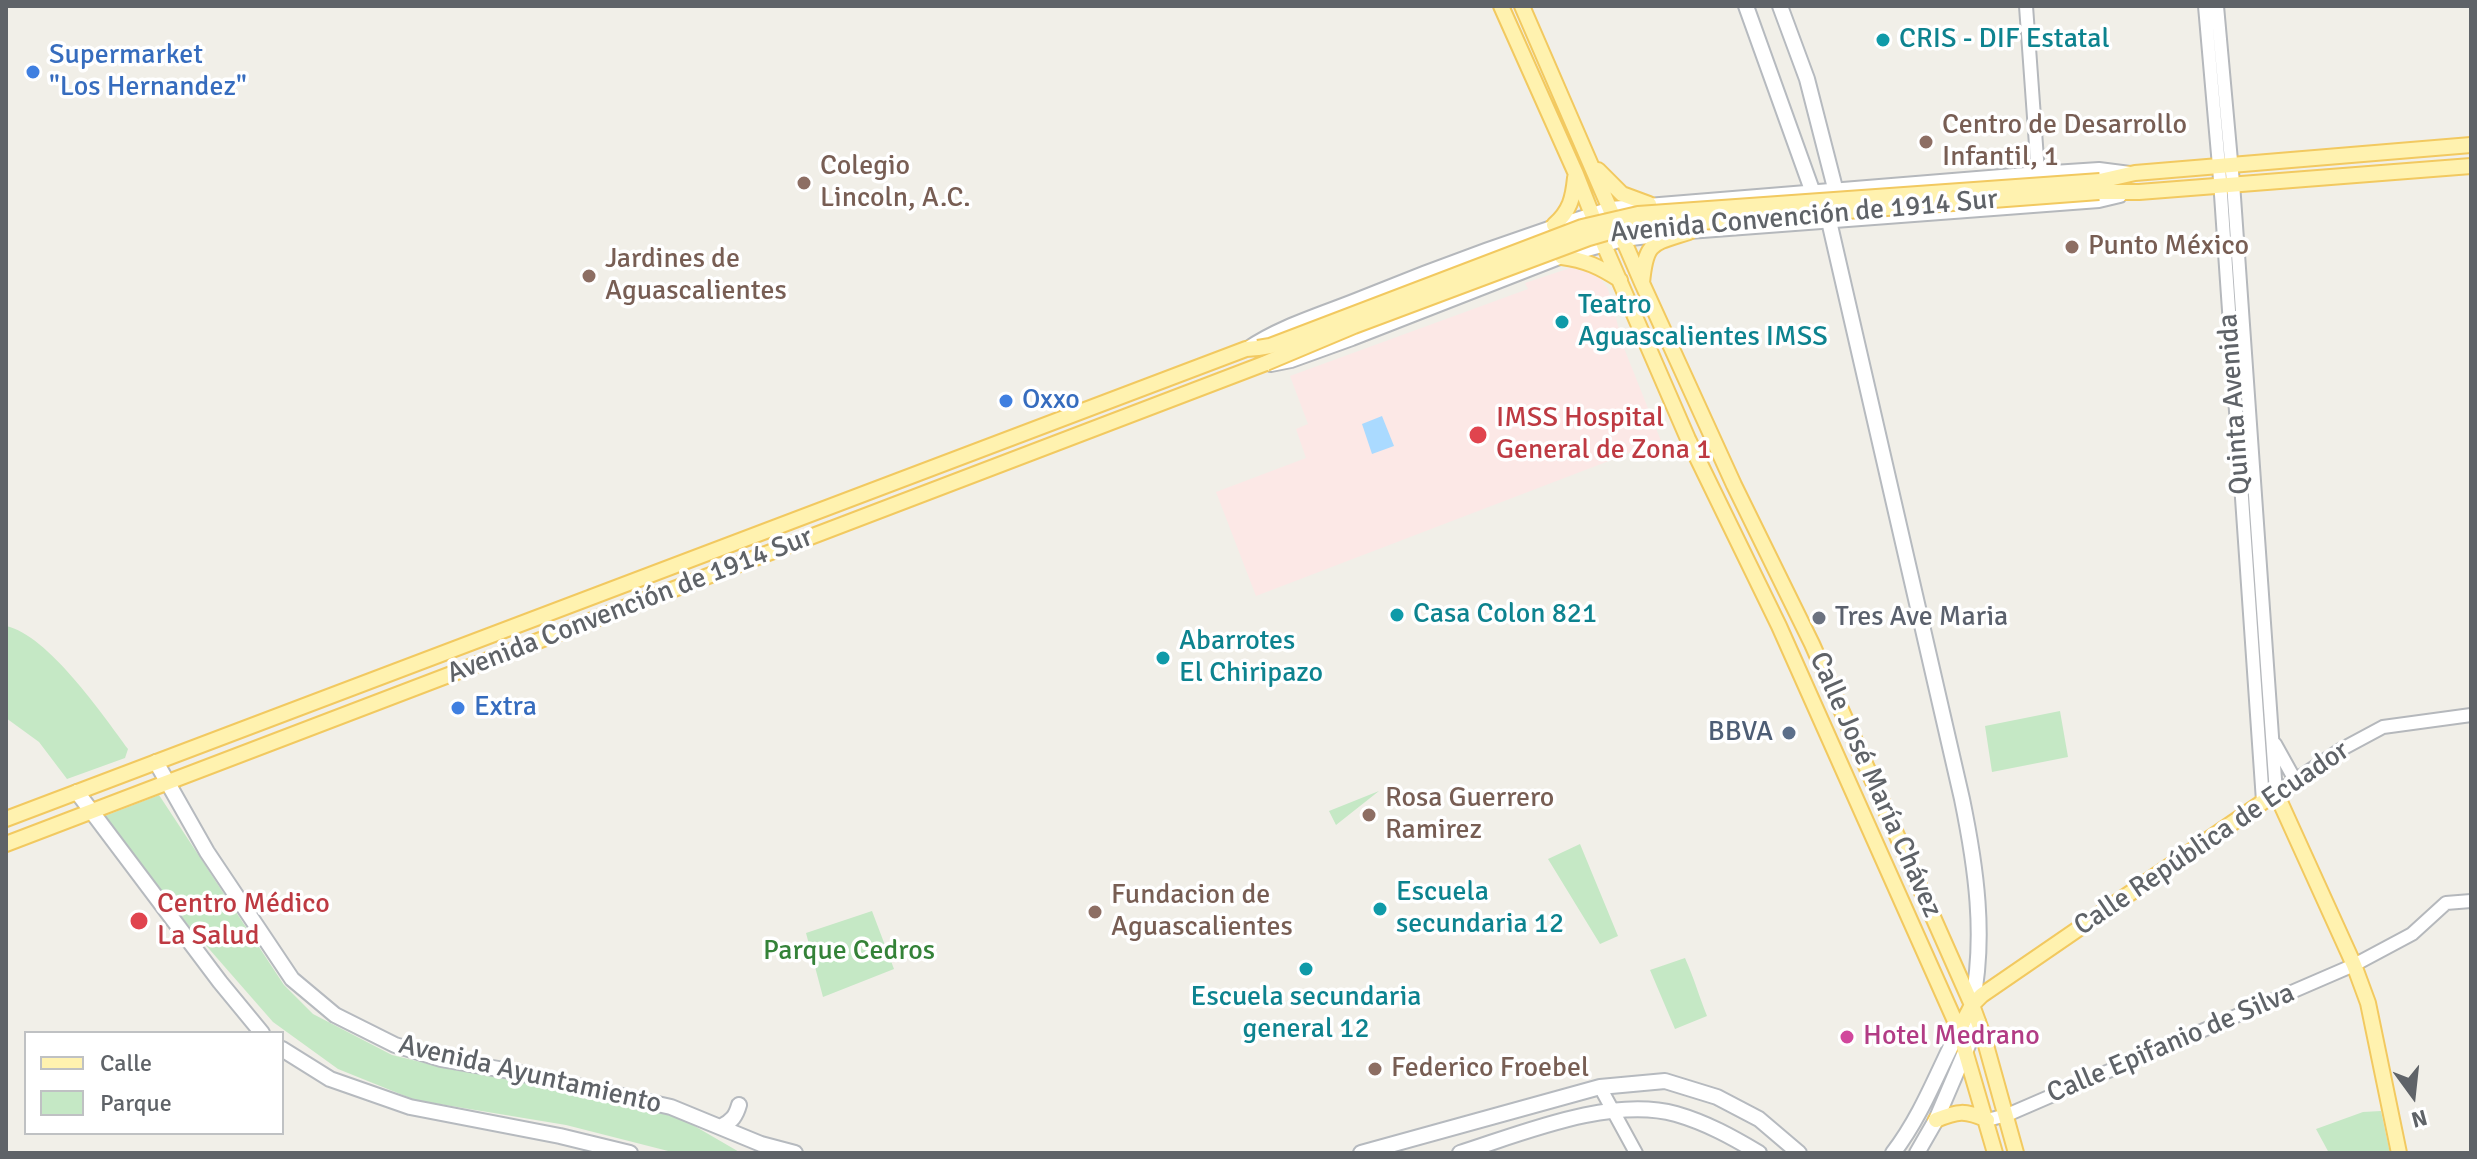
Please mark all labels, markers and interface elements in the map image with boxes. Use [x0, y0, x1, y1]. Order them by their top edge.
place label: CRIS - DIF Estatal [1899, 23, 2110, 57]
marker: CRIS - DIF Estatal [1874, 31, 1892, 49]
place label: Supermarket "Los Hernandez" [49, 39, 247, 105]
marker: Supermarket "Los Hernandez" [24, 63, 42, 81]
place label: Centro de Desarrollo Infantil, 1 [1942, 109, 2187, 175]
marker: Centro de Desarrollo Infantil, 1 [1917, 133, 1935, 151]
place label: Colegio Lincoln, A.C. [820, 150, 971, 216]
marker: Colegio Lincoln, A.C. [795, 174, 813, 192]
street label: Avenida Convención de 1914 Sur [1609, 183, 1999, 251]
place label: Punto México [2088, 230, 2249, 264]
marker: Punto México [2063, 238, 2081, 256]
place label: Jardines de Aguascalientes [605, 243, 787, 309]
marker: Jardines de Aguascalientes [580, 267, 598, 285]
place label: Teatro Aguascalientes IMSS [1578, 289, 1828, 355]
street label: Quinta Avenida [2212, 312, 2258, 496]
marker: Teatro Aguascalientes IMSS [1553, 313, 1571, 331]
place label: Oxxo [1022, 384, 1080, 418]
marker: Oxxo [997, 392, 1015, 410]
place label: IMSS Hospital General de Zona 1 [1496, 402, 1711, 468]
marker: IMSS Hospital General de Zona 1 [1467, 424, 1489, 446]
street label: Avenida Convención de 1914 Sur [442, 521, 818, 691]
place label: Casa Colon 821 [1413, 598, 1597, 632]
place label: Tres Ave Maria [1835, 601, 2008, 635]
marker: Casa Colon 821 [1388, 606, 1406, 624]
marker: Tres Ave Maria [1810, 609, 1828, 627]
place label: Abarrotes El Chiripazo [1179, 625, 1323, 691]
street label: Calle José María Chávez [1801, 647, 1949, 923]
marker: Abarrotes El Chiripazo [1154, 649, 1172, 667]
place label: Extra [474, 691, 537, 725]
marker: Extra [449, 699, 467, 717]
place label: BBVA [1708, 716, 1773, 750]
marker: BBVA [1780, 724, 1798, 742]
street label: Calle República de Ecuador [2068, 734, 2356, 944]
place label: Rosa Guerrero Ramirez [1385, 782, 1554, 848]
marker: Rosa Guerrero Ramirez [1360, 806, 1378, 824]
place label: Escuela secundaria 12 [1396, 876, 1564, 942]
place label: Fundacion de Aguascalientes [1111, 879, 1293, 945]
place label: Centro Médico La Salud [157, 888, 330, 954]
marker: Escuela secundaria 12 [1371, 900, 1389, 918]
marker: Fundacion de Aguascalientes [1086, 903, 1104, 921]
marker: Centro Médico La Salud [128, 910, 150, 932]
park label: Parque Cedros [763, 935, 935, 969]
marker: Escuela secundaria general 12 [1297, 960, 1315, 978]
street label: Calle Epifanio de Silva [2042, 977, 2300, 1111]
place label: Escuela secundaria general 12 [1191, 981, 1421, 1047]
place label: Hotel Medrano [1863, 1020, 2040, 1054]
street label: Avenida Ayuntamiento [395, 1028, 665, 1122]
marker: Hotel Medrano [1838, 1028, 1856, 1046]
legend [24, 1031, 284, 1135]
text: Calle [100, 1048, 152, 1078]
place label: Federico Froebel [1391, 1052, 1589, 1086]
north arrow [2373, 1055, 2453, 1135]
marker: Federico Froebel [1366, 1060, 1384, 1078]
text: Parque [100, 1088, 172, 1118]
text: N [2408, 1104, 2430, 1134]

